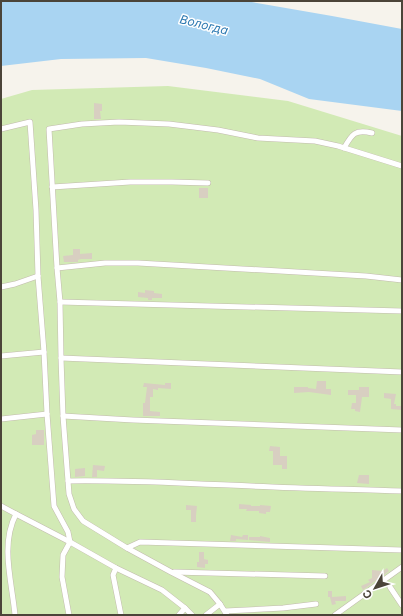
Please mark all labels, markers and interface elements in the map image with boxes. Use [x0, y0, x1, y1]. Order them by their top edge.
water label: Вологда [178, 11, 230, 38]
north arrow [355, 568, 395, 608]
text: С [359, 587, 375, 602]

